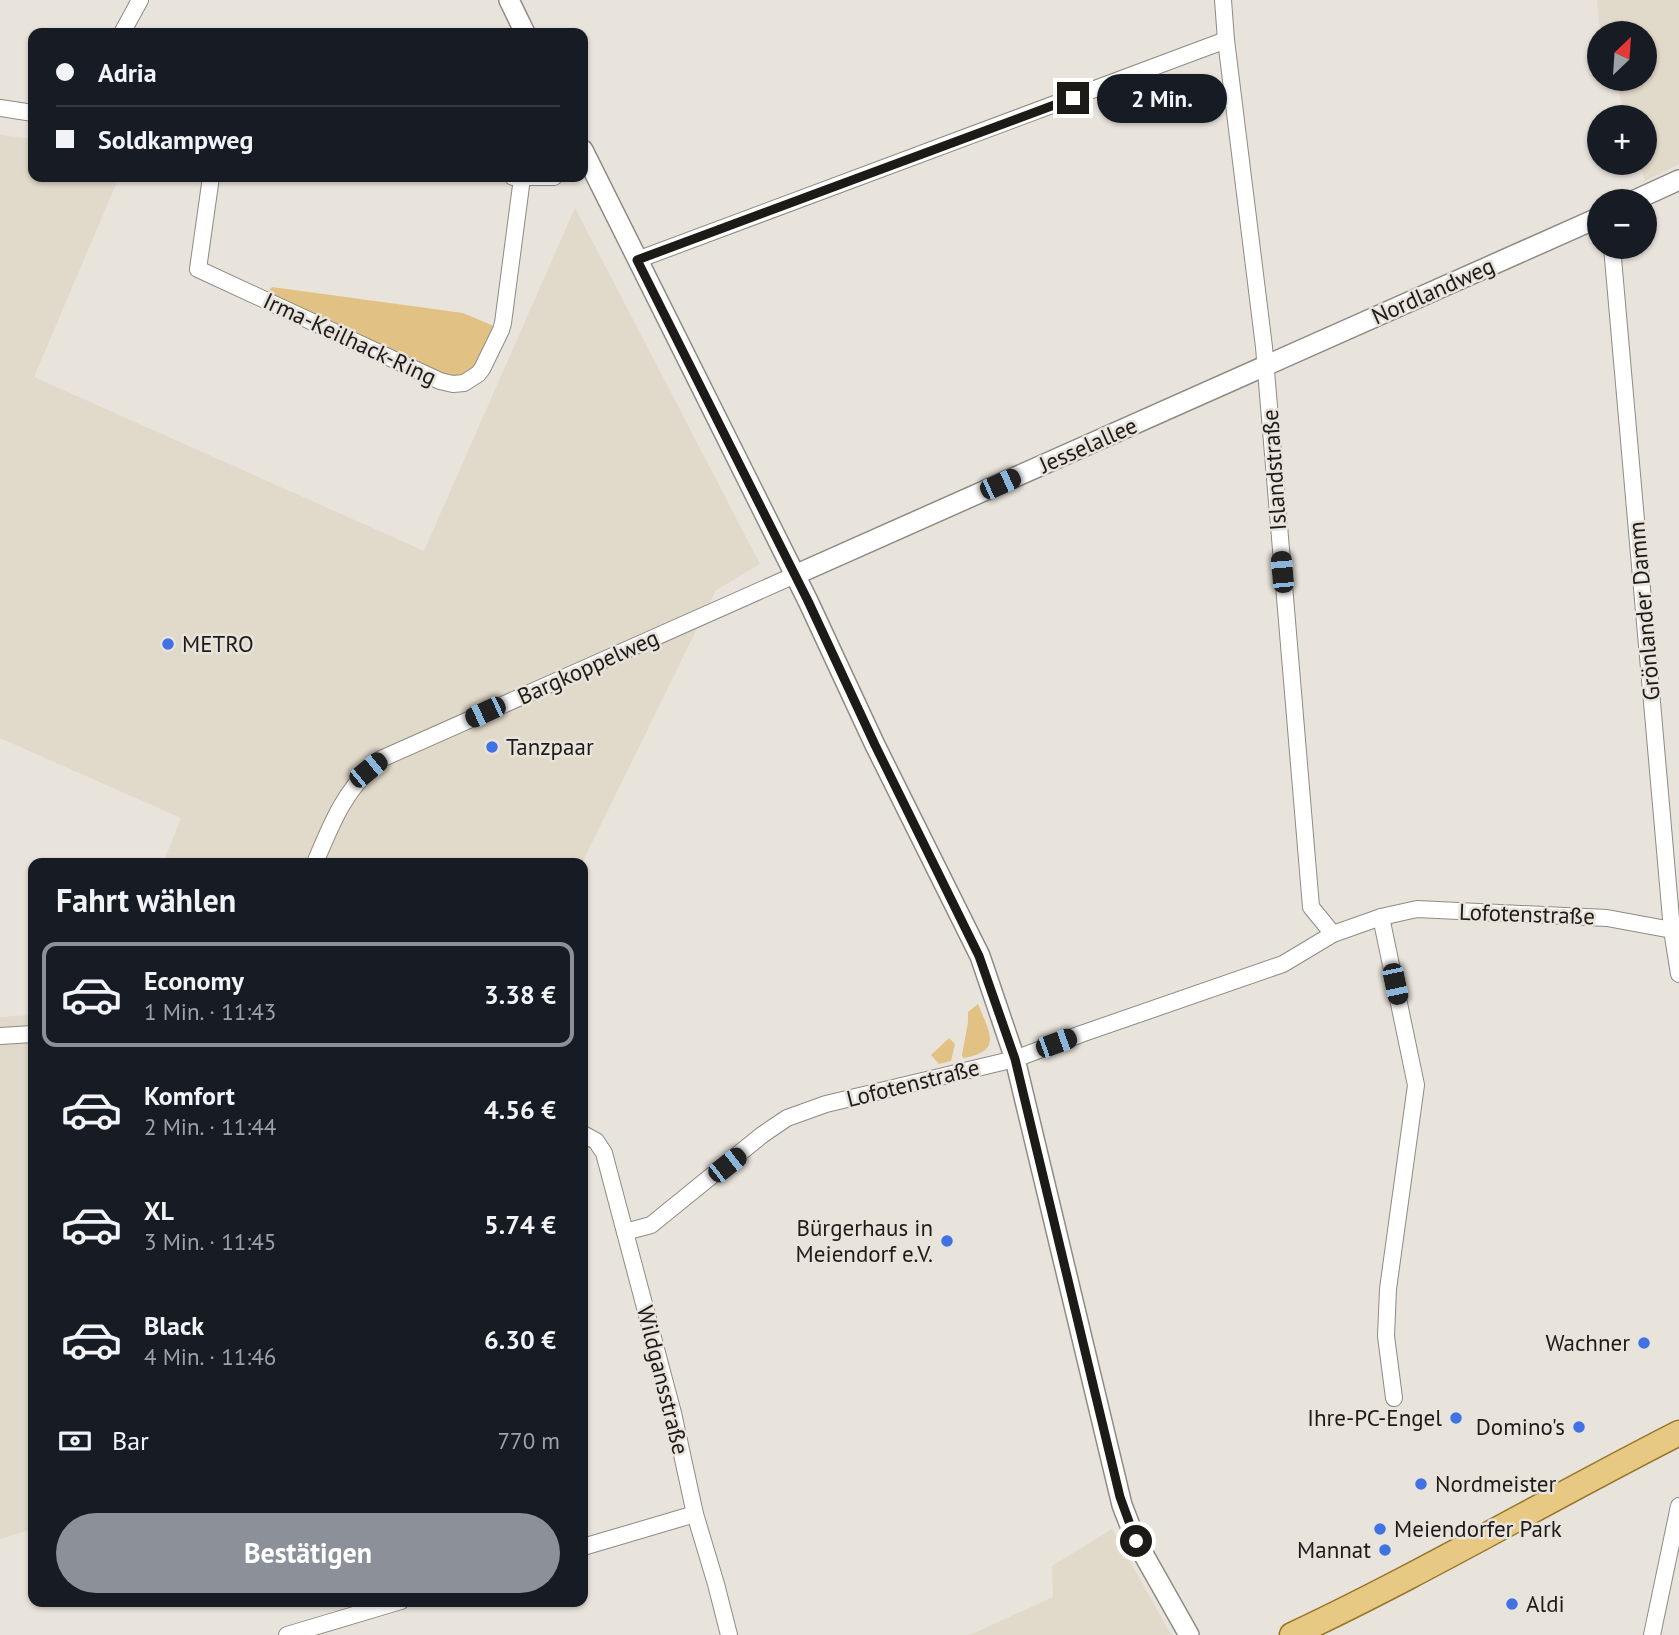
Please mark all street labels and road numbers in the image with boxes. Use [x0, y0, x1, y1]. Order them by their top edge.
street label: Nordlandweg [1367, 251, 1499, 331]
street label: Irma-Keilhack-Ring [259, 286, 441, 391]
street label: Islandstraße [1255, 408, 1292, 532]
street label: Jesselallee [1033, 410, 1141, 479]
street label: Grönlander Damm [1621, 520, 1666, 702]
street label: Bargkoppelweg [513, 622, 663, 711]
street label: Lofotenstraße [1459, 897, 1595, 930]
street label: Lofotenstraße [843, 1052, 982, 1113]
street label: Wildgansstraße [631, 1302, 696, 1457]

